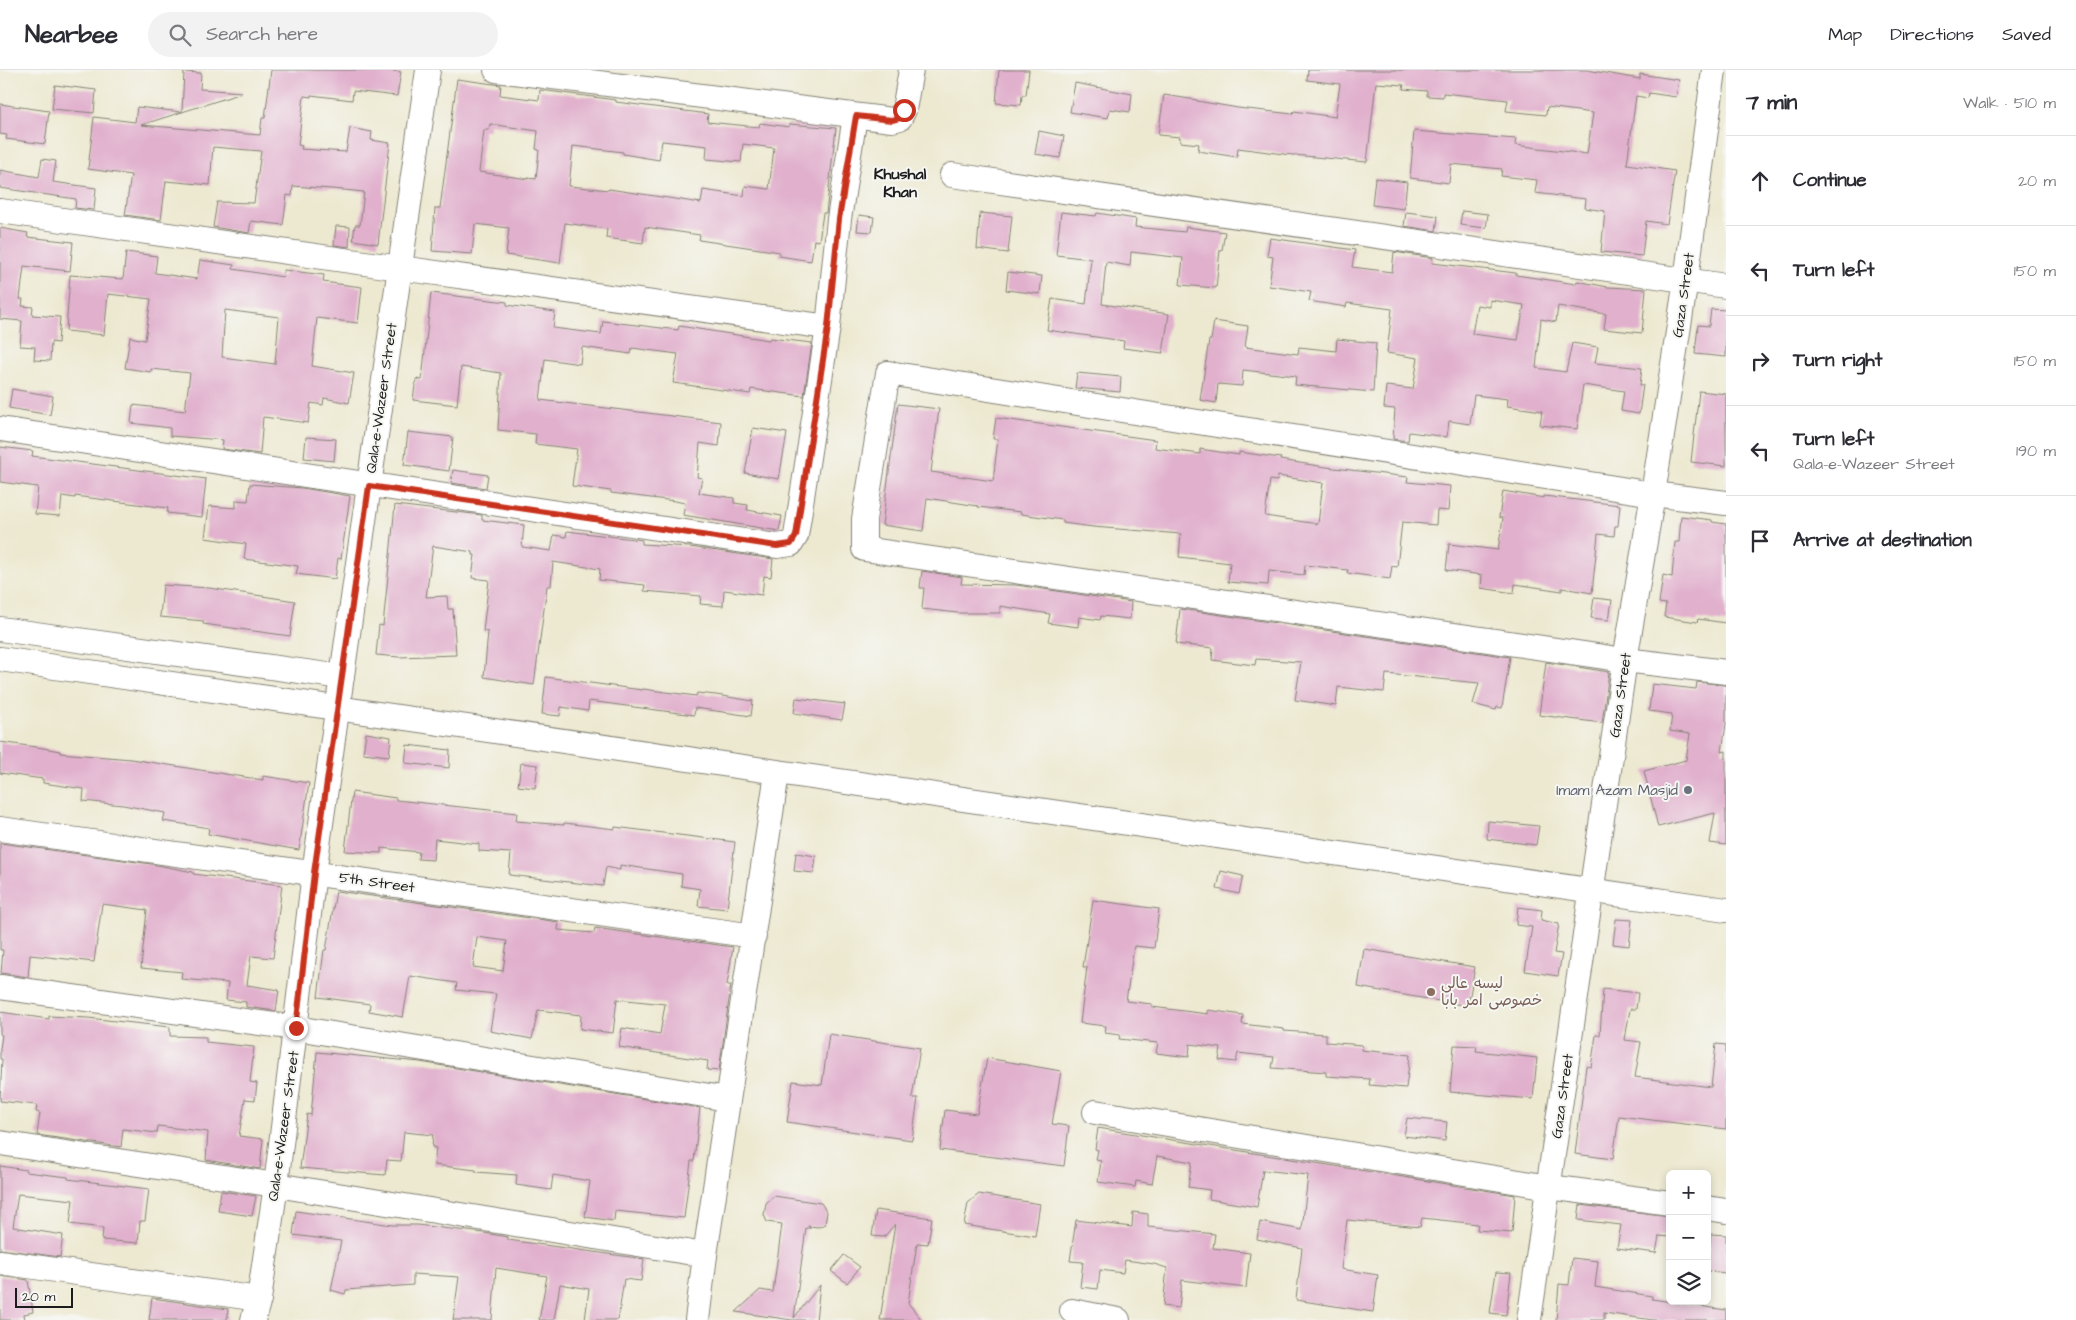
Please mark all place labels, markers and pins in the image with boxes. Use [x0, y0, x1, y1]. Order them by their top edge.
place label: Imam Azam Masjid [1556, 780, 1678, 801]
marker: Imam Azam Masjid [1682, 784, 1694, 796]
place label: لیسه عالی خصوصی امر بابا [1441, 973, 1542, 1011]
marker: لیسه عالی خصوصی امر بابا [1425, 986, 1437, 998]

